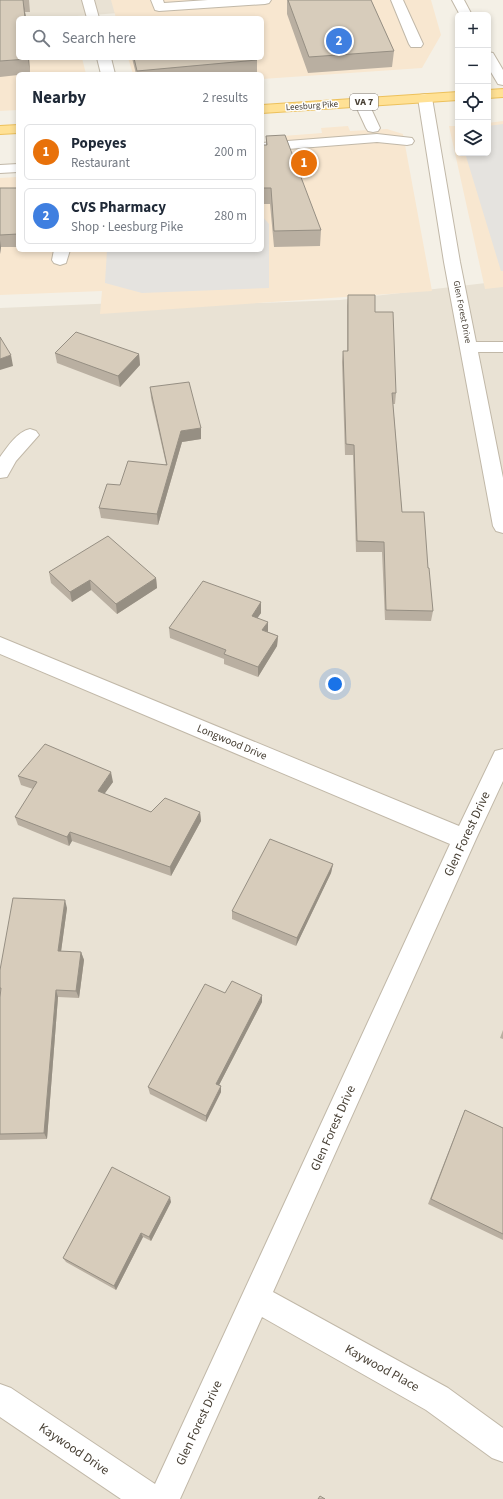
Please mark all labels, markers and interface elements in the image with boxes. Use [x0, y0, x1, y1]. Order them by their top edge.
map controls [455, 12, 491, 156]
button: + [455, 12, 491, 48]
search box [16, 16, 264, 60]
pin: 2 [326, 26, 352, 56]
icon: search [30, 27, 52, 49]
text: Search here [62, 28, 136, 49]
button: − [455, 48, 491, 84]
button: locate [455, 84, 491, 120]
text: Nearby [32, 86, 86, 110]
text: 2 results [203, 89, 248, 107]
road number: VA 7 [350, 94, 378, 110]
street label: Leesburg Pike [285, 98, 339, 114]
button: layers [455, 120, 491, 156]
text: Popeyes [71, 133, 126, 154]
text: 1 [43, 143, 49, 161]
text: 200 m [214, 143, 247, 161]
pin: 1 [291, 148, 317, 178]
text: Restaurant [71, 154, 130, 172]
text: CVS Pharmacy [71, 197, 166, 218]
text: 2 [43, 207, 49, 225]
text: 280 m [214, 207, 247, 225]
text: Shop · Leesburg Pike [71, 218, 183, 236]
street label: Glen Forest Drive [450, 280, 475, 345]
your location [325, 674, 345, 694]
street label: Longwood Drive [195, 721, 270, 764]
street label: Glen Forest Drive [439, 789, 495, 879]
street label: Glen Forest Drive [306, 1082, 360, 1174]
street label: Kaywood Place [341, 1340, 423, 1396]
street label: Glen Forest Drive [171, 1378, 227, 1468]
street label: Kaywood Drive [35, 1419, 113, 1479]

